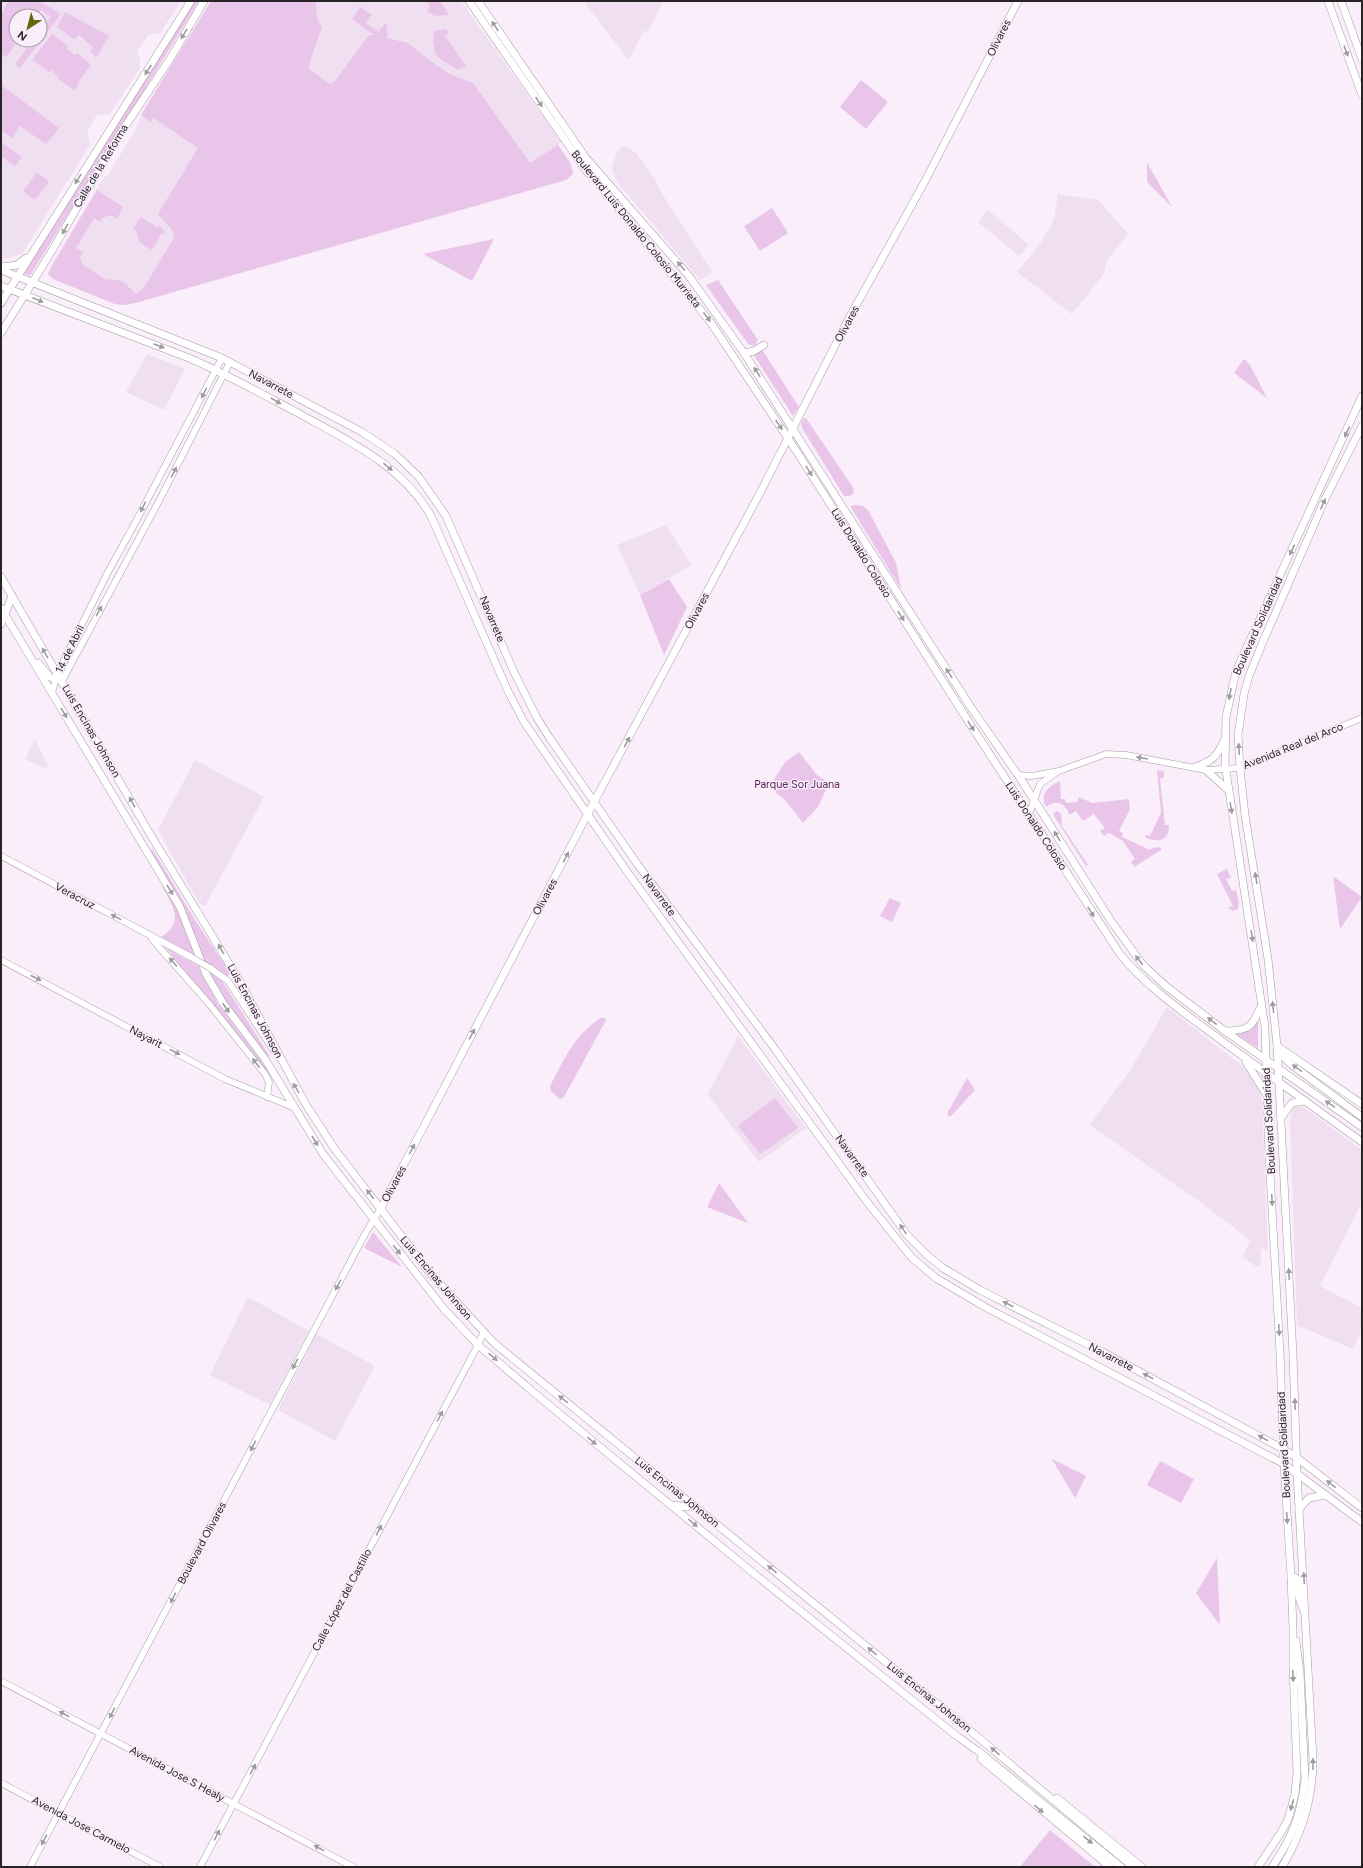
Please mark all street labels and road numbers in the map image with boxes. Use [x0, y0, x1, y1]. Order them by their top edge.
street label: Olivares [984, 17, 1014, 59]
street label: Calle de la Reforma [71, 122, 131, 210]
street label: Boulevard Luis Donaldo Colosio Murrieta [568, 148, 704, 310]
street label: Olivares [832, 303, 862, 345]
street label: Navarrete [246, 367, 296, 401]
street label: Luis Donaldo Colosio [828, 506, 894, 600]
street label: Boulevard Solidaridad [1230, 575, 1286, 677]
street label: Olivares [682, 590, 712, 632]
street label: Navarrete [476, 594, 508, 644]
street label: 14 de Abril [53, 623, 87, 675]
street label: Luis Encinas Johnson [59, 682, 123, 780]
street label: Avenida Real del Arco [1241, 720, 1345, 772]
street label: Luis Donaldo Colosio [1002, 779, 1070, 873]
street label: Navarrete [639, 871, 679, 919]
street label: Olivares [530, 876, 560, 918]
street label: Veracruz [53, 880, 97, 912]
street label: Luis Encinas Johnson [225, 962, 285, 1060]
street label: Nayarit [127, 1023, 165, 1051]
street label: Boulevard Solidaridad [1260, 1067, 1278, 1175]
street label: Navarrete [832, 1132, 872, 1180]
street label: Olivares [379, 1163, 409, 1205]
street label: Luis Encinas Johnson [397, 1234, 475, 1322]
street label: Navarrete [1086, 1340, 1136, 1374]
street label: Boulevard Solidaridad [1275, 1391, 1293, 1499]
street label: Luis Encinas Johnson [632, 1454, 722, 1530]
street label: Boulevard Olivares [175, 1500, 229, 1586]
street label: Calle López del Castillo [309, 1547, 375, 1653]
street label: Luis Encinas Johnson [884, 1659, 974, 1735]
street label: Avenida Jose S Healy [127, 1743, 227, 1805]
street label: Avenida Jose Carmelo [30, 1794, 132, 1856]

